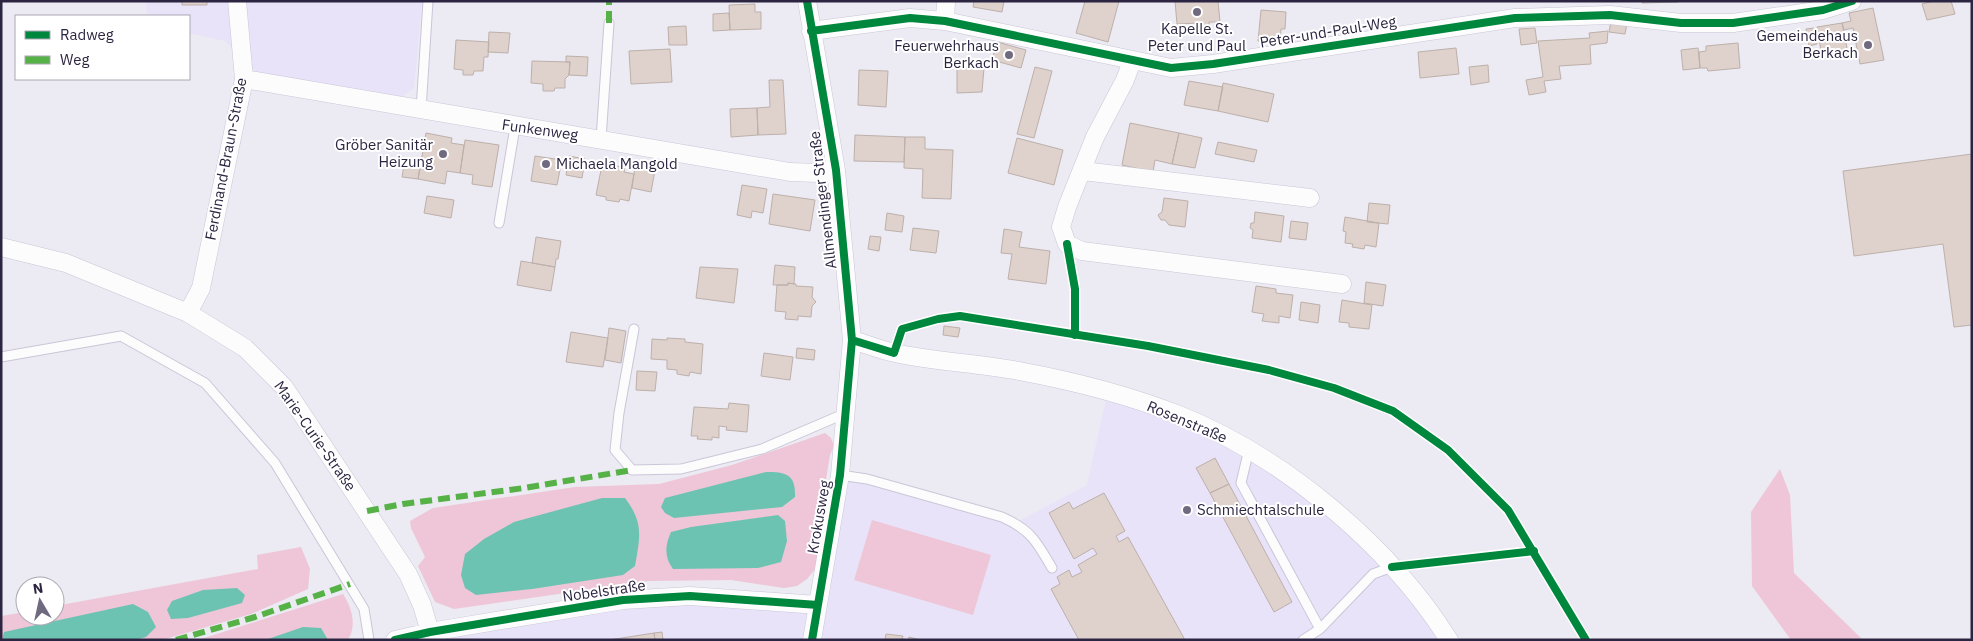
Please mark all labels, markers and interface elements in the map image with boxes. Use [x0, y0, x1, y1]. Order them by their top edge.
marker: Kapelle St. Peter und Paul [1191, 6, 1203, 18]
street label: Peter-und-Paul-Weg [1258, 11, 1398, 52]
legend [15, 15, 190, 80]
place label: Kapelle St. Peter und Paul [1148, 19, 1246, 55]
text: Radweg [60, 25, 114, 44]
place label: Gemeindehaus Berkach [1756, 26, 1858, 62]
place label: Feuerwehrhaus Berkach [894, 36, 999, 72]
marker: Gemeindehaus Berkach [1862, 39, 1874, 51]
marker: Feuerwehrhaus Berkach [1003, 49, 1015, 61]
text: Weg [60, 50, 89, 69]
street label: Ferdinand-Braun-Straße [200, 76, 251, 242]
street label: Funkenweg [501, 115, 580, 144]
street label: Allmendinger Straße [805, 130, 840, 270]
place label: Gröber Sanitär Heizung [335, 135, 433, 171]
marker: Gröber Sanitär Heizung [437, 148, 449, 160]
place label: Michaela Mangold [556, 154, 678, 173]
marker: Michaela Mangold [540, 158, 552, 170]
street label: Marie-Curie-Straße [270, 377, 361, 495]
street label: Rosenstraße [1144, 396, 1230, 447]
street label: Krokusweg [803, 479, 834, 555]
place label: Schmiechtalschule [1197, 500, 1325, 519]
marker: Schmiechtalschule [1181, 504, 1193, 516]
street label: Nobelstraße [561, 575, 647, 606]
north arrow [15, 576, 65, 626]
text: N [32, 578, 44, 598]

